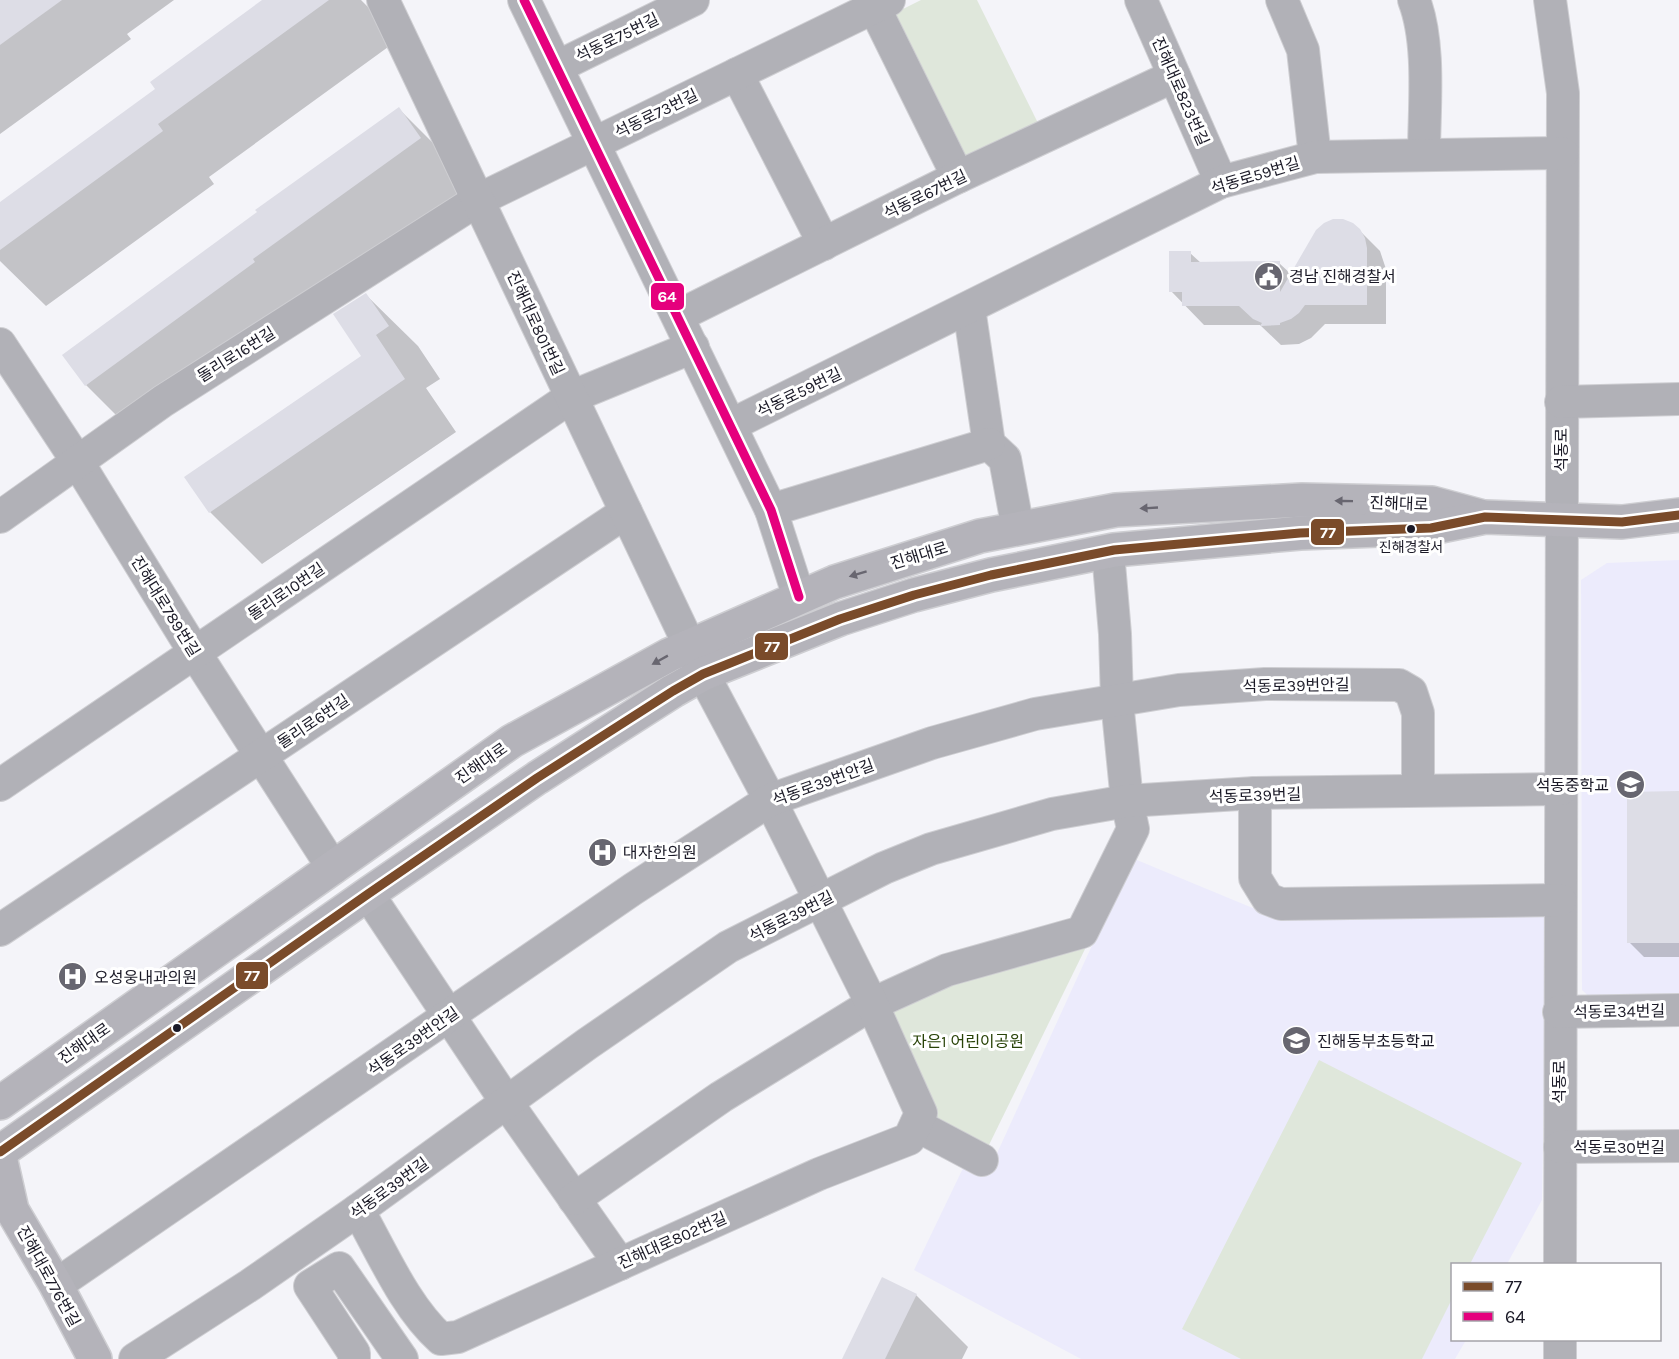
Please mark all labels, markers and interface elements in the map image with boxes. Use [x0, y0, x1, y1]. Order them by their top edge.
street label: 석동로75번길 [573, 9, 662, 66]
street label: 진해대로823번길 [1148, 34, 1213, 148]
street label: 석동로73번길 [611, 85, 701, 142]
street label: 석동로59번길 [1208, 153, 1302, 198]
street label: 석동로67번길 [880, 166, 970, 223]
public building icon: 경남 진해경찰서 [1252, 260, 1284, 292]
place label: 경남 진해경찰서 [1289, 267, 1396, 286]
street label: 진해대로801번길 [503, 268, 568, 378]
line badge: 64 [650, 282, 685, 311]
text: 64 [657, 287, 677, 306]
street label: 돌리로16번길 [194, 323, 279, 386]
street label: 석동로59번길 [754, 364, 845, 421]
street label: 석동로 [1552, 428, 1571, 472]
street label: 진해대로 [1369, 493, 1429, 514]
one-way arrow [1335, 496, 1354, 506]
one-way arrow [1140, 504, 1159, 513]
line badge: 77 [1310, 518, 1345, 546]
text: 77 [1320, 523, 1336, 542]
marker: 진해경찰서 [1405, 523, 1417, 535]
street label: 진해대로 [888, 538, 950, 573]
place label: 진해경찰서 [1379, 539, 1443, 556]
street label: 진해대로789번길 [127, 552, 204, 660]
street label: 돌리로10번길 [244, 559, 328, 624]
one-way arrow [849, 570, 867, 579]
line badge: 77 [754, 632, 789, 661]
text: 77 [764, 637, 780, 656]
one-way arrow [651, 655, 668, 665]
street label: 석동로39번안길 [1242, 675, 1350, 696]
street label: 돌리로6번길 [274, 690, 353, 752]
street label: 진해대로 [452, 739, 511, 788]
street label: 석동로39번안길 [770, 755, 877, 810]
school or university icon: 석동중학교 [1614, 769, 1646, 801]
place label: 석동중학교 [1535, 776, 1609, 795]
street label: 석동로39번길 [1209, 784, 1301, 807]
hospital icon: 대자한의원 [586, 836, 618, 868]
place label: 대자한의원 [623, 843, 697, 862]
street label: 석동로39번길 [746, 887, 837, 946]
hospital icon: 오성웅내과의원 [57, 961, 89, 993]
line badge: 77 [235, 961, 269, 990]
text: 77 [244, 966, 260, 985]
place label: 오성웅내과의원 [94, 968, 197, 987]
street label: 석동로34번길 [1573, 1001, 1665, 1022]
street label: 석동로39번안길 [364, 1003, 463, 1080]
street label: 진해대로 [55, 1019, 114, 1068]
unlabelled marker [171, 1022, 183, 1034]
school or university icon: 진해동부초등학교 [1280, 1025, 1312, 1057]
park label: 자은1 어린이공원 [912, 1032, 1024, 1051]
place label: 진해동부초등학교 [1317, 1032, 1435, 1051]
street label: 석동로 [1550, 1060, 1569, 1104]
street label: 석동로30번길 [1573, 1138, 1665, 1157]
street label: 석동로39번길 [346, 1154, 432, 1223]
street label: 진해대로802번길 [615, 1208, 729, 1273]
street label: 진해대로776번길 [13, 1222, 84, 1330]
legend [1451, 1263, 1661, 1341]
text: 77 [1505, 1276, 1522, 1298]
text: 64 [1505, 1306, 1525, 1328]

